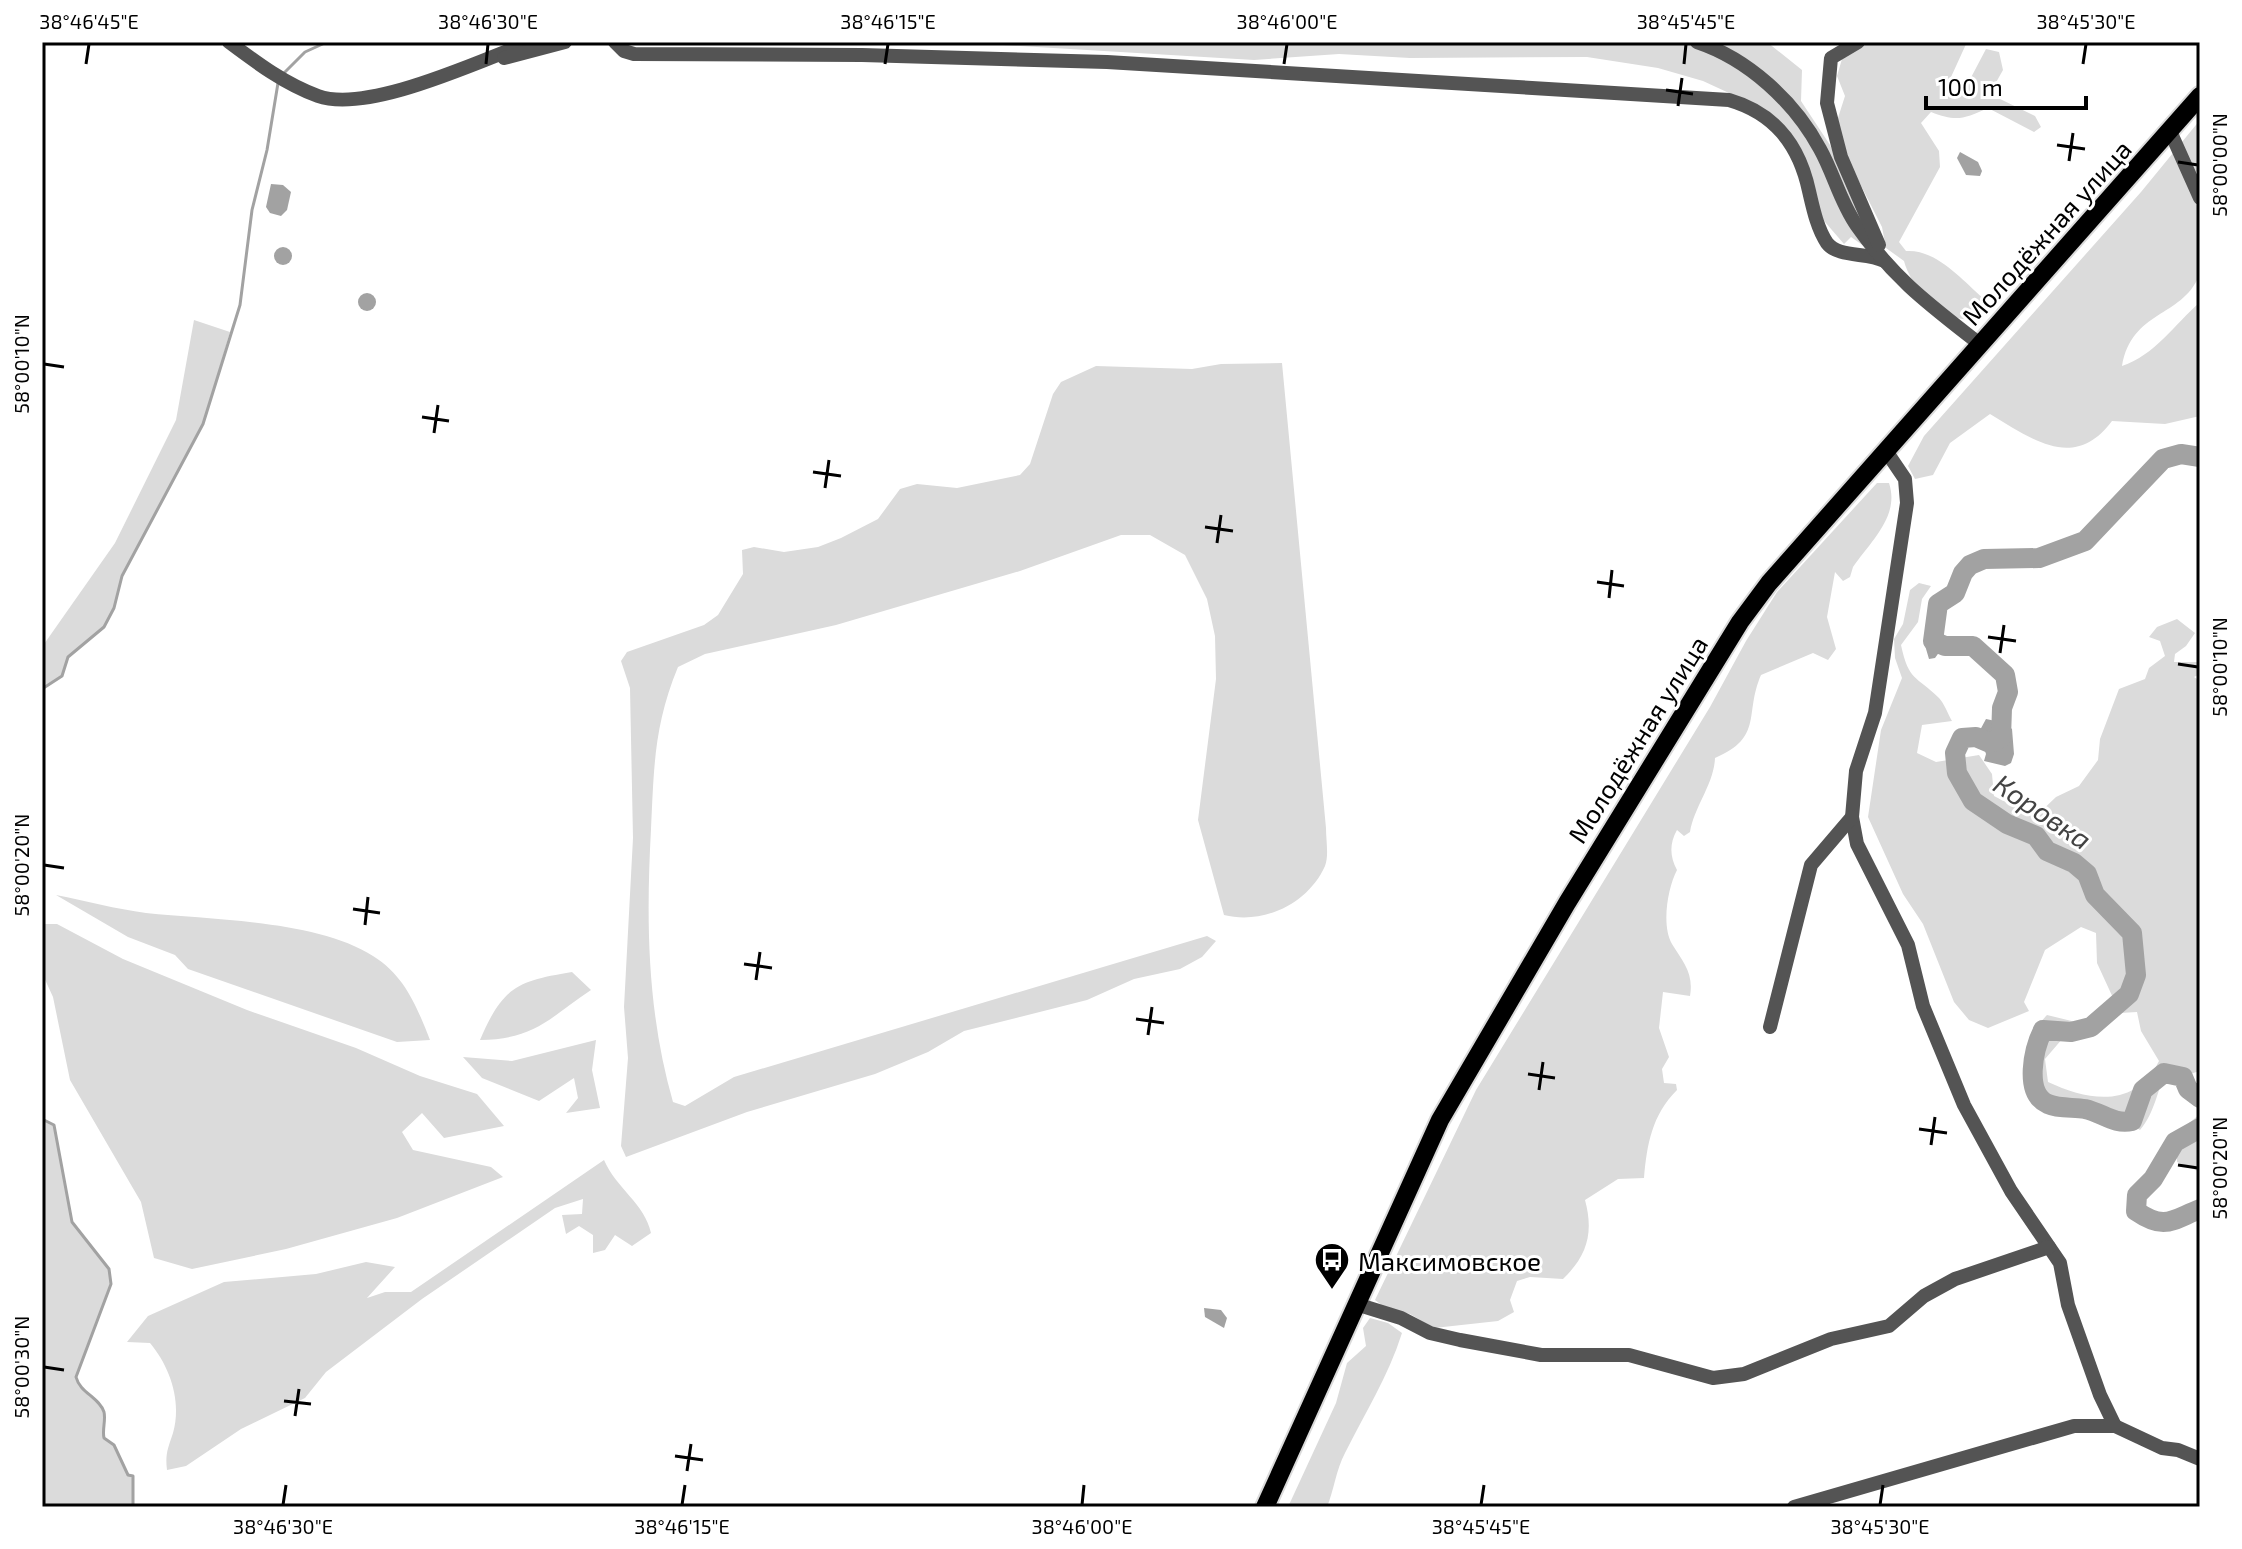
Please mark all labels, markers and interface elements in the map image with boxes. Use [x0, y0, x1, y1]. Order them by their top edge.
text: 38°46'45"E [39, 9, 139, 33]
text: 38°46'30"E [438, 9, 538, 33]
text: 38°46'15"E [840, 9, 936, 33]
text: 38°46'00"E [1237, 9, 1337, 33]
text: 38°45'45"E [1637, 9, 1735, 33]
text: 38°45'30"E [2036, 9, 2136, 33]
scale bar [1926, 60, 2086, 110]
text: 100 m [1938, 72, 2003, 101]
text: 58°00'00"N [2207, 113, 2231, 217]
street label: Молодёжная улица [1955, 133, 2138, 332]
text: 58°00'10"N [9, 314, 33, 414]
text: 58°00'10"N [2207, 617, 2231, 717]
street label: Молодёжная улица [1561, 630, 1714, 849]
water label: Коровка [1988, 766, 2098, 856]
text: 58°00'20"N [9, 814, 33, 916]
text: 58°00'20"N [2207, 1117, 2231, 1219]
bus stop icon: Максимовское [1313, 1241, 1351, 1291]
place label: Максимовское [1358, 1245, 1541, 1276]
text: 58°00'30"N [9, 1316, 33, 1418]
text: 38°46'30"E [233, 1514, 333, 1538]
text: 38°46'15"E [634, 1514, 730, 1538]
text: 38°46'00"E [1032, 1514, 1132, 1538]
text: 38°45'45"E [1432, 1514, 1530, 1538]
text: 38°45'30"E [1830, 1514, 1930, 1538]

